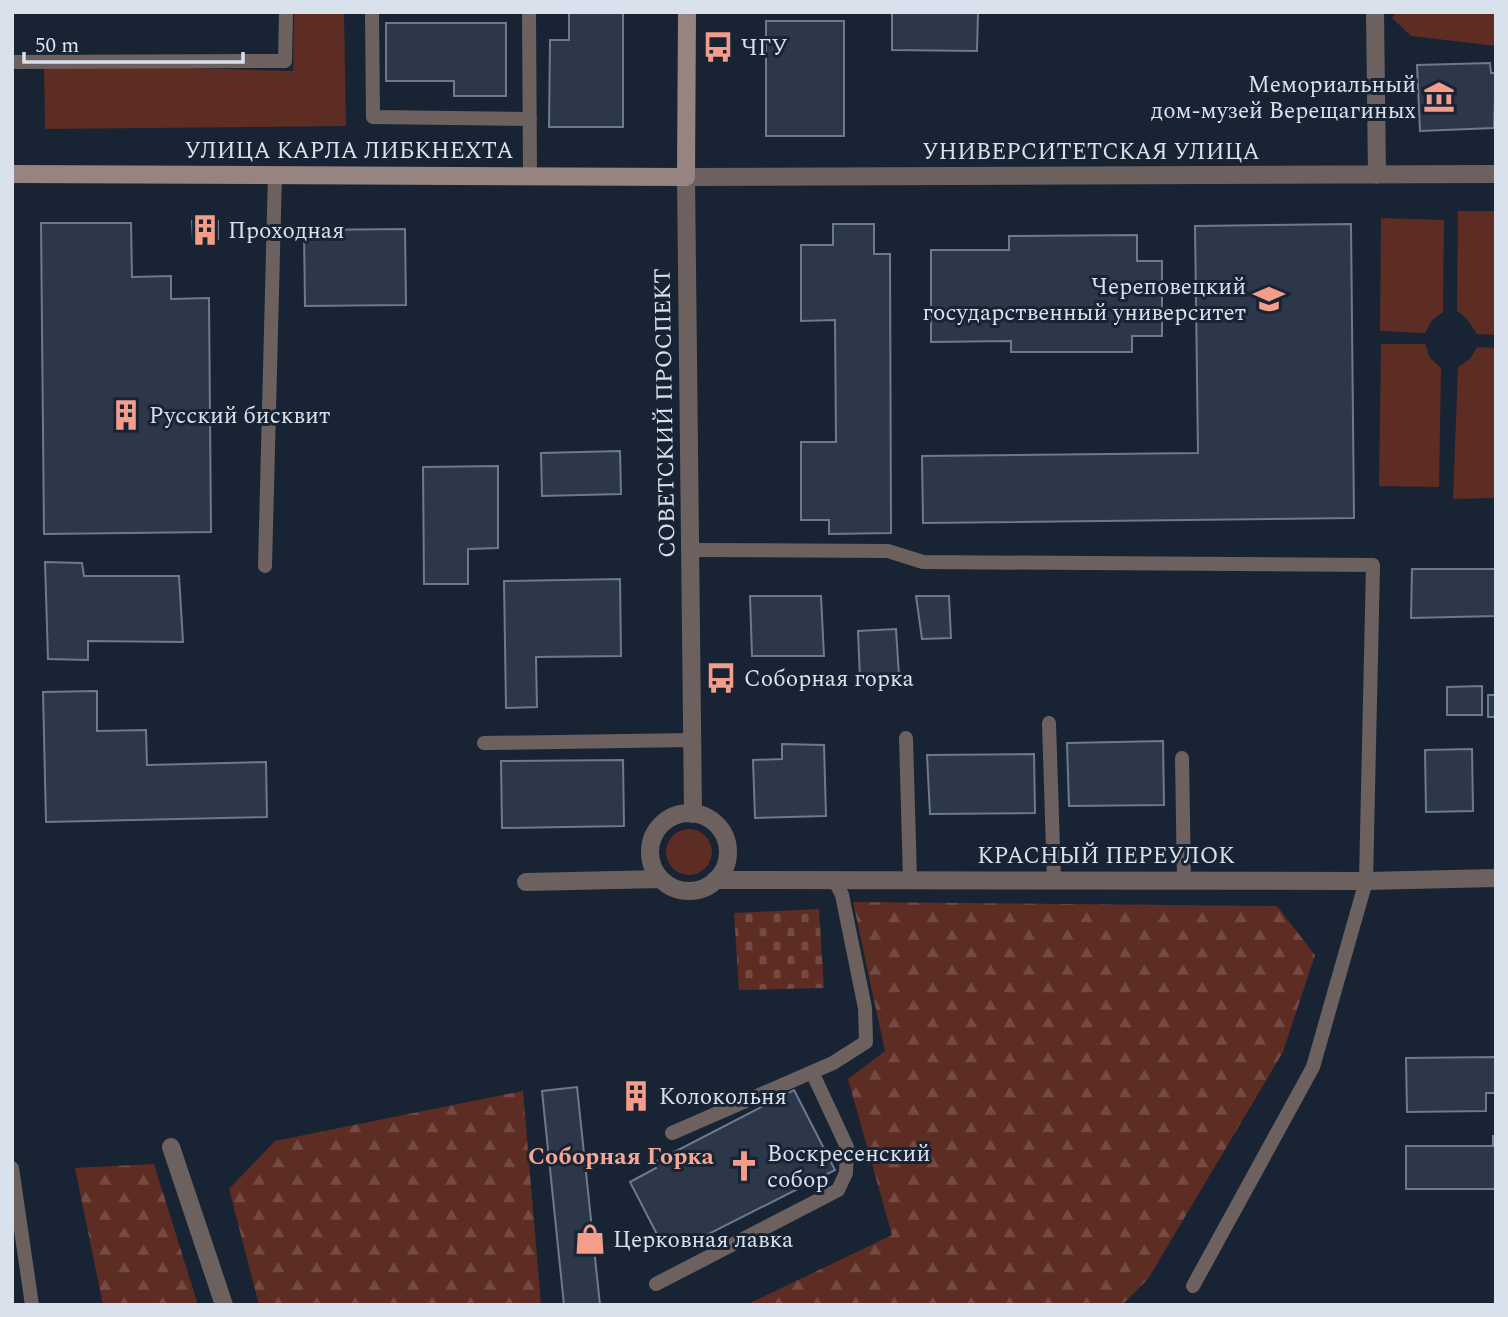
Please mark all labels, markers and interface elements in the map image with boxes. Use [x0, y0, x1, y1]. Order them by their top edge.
scale bar [24, 21, 243, 65]
text: 50 m [35, 30, 79, 62]
bus stop icon: ЧГУ [701, 30, 735, 64]
place label: ЧГУ [741, 31, 788, 66]
place label: Мемориальный дом-музей Верещагиных [1151, 68, 1416, 129]
museum icon: Мемориальный дом-музей Верещагиных [1422, 80, 1456, 114]
street label: УЛИЦА КАРЛА ЛИБКНЕХТА [185, 134, 514, 169]
street label: УНИВЕРСИТЕТСКАЯ УЛИЦА [922, 135, 1260, 170]
building icon: Проходная [188, 213, 222, 247]
place label: Проходная [228, 214, 344, 249]
street label: СОВЕТСКИЙ ПРОСПЕКТ [645, 268, 686, 558]
place label: Череповецкий государственный университет [923, 270, 1246, 331]
school or university icon: Череповецкий государственный университет [1252, 282, 1286, 316]
building icon: Русский бисквит [109, 398, 143, 432]
place label: Русский бисквит [149, 399, 330, 434]
bus stop icon: Соборная горка [704, 661, 738, 695]
place label: Соборная горка [744, 662, 914, 697]
street label: КРАСНЫЙ ПЕРЕУЛОК [977, 839, 1235, 874]
building icon: Колокольня [619, 1079, 653, 1113]
place label: Колокольня [659, 1080, 787, 1115]
place label: Воскресенский собор [767, 1137, 930, 1198]
district label: Соборная Горка [528, 1139, 715, 1175]
church icon: Воскресенский собор [727, 1149, 761, 1183]
shop icon: Церковная лавка [573, 1222, 607, 1256]
place label: Церковная лавка [613, 1223, 793, 1258]

